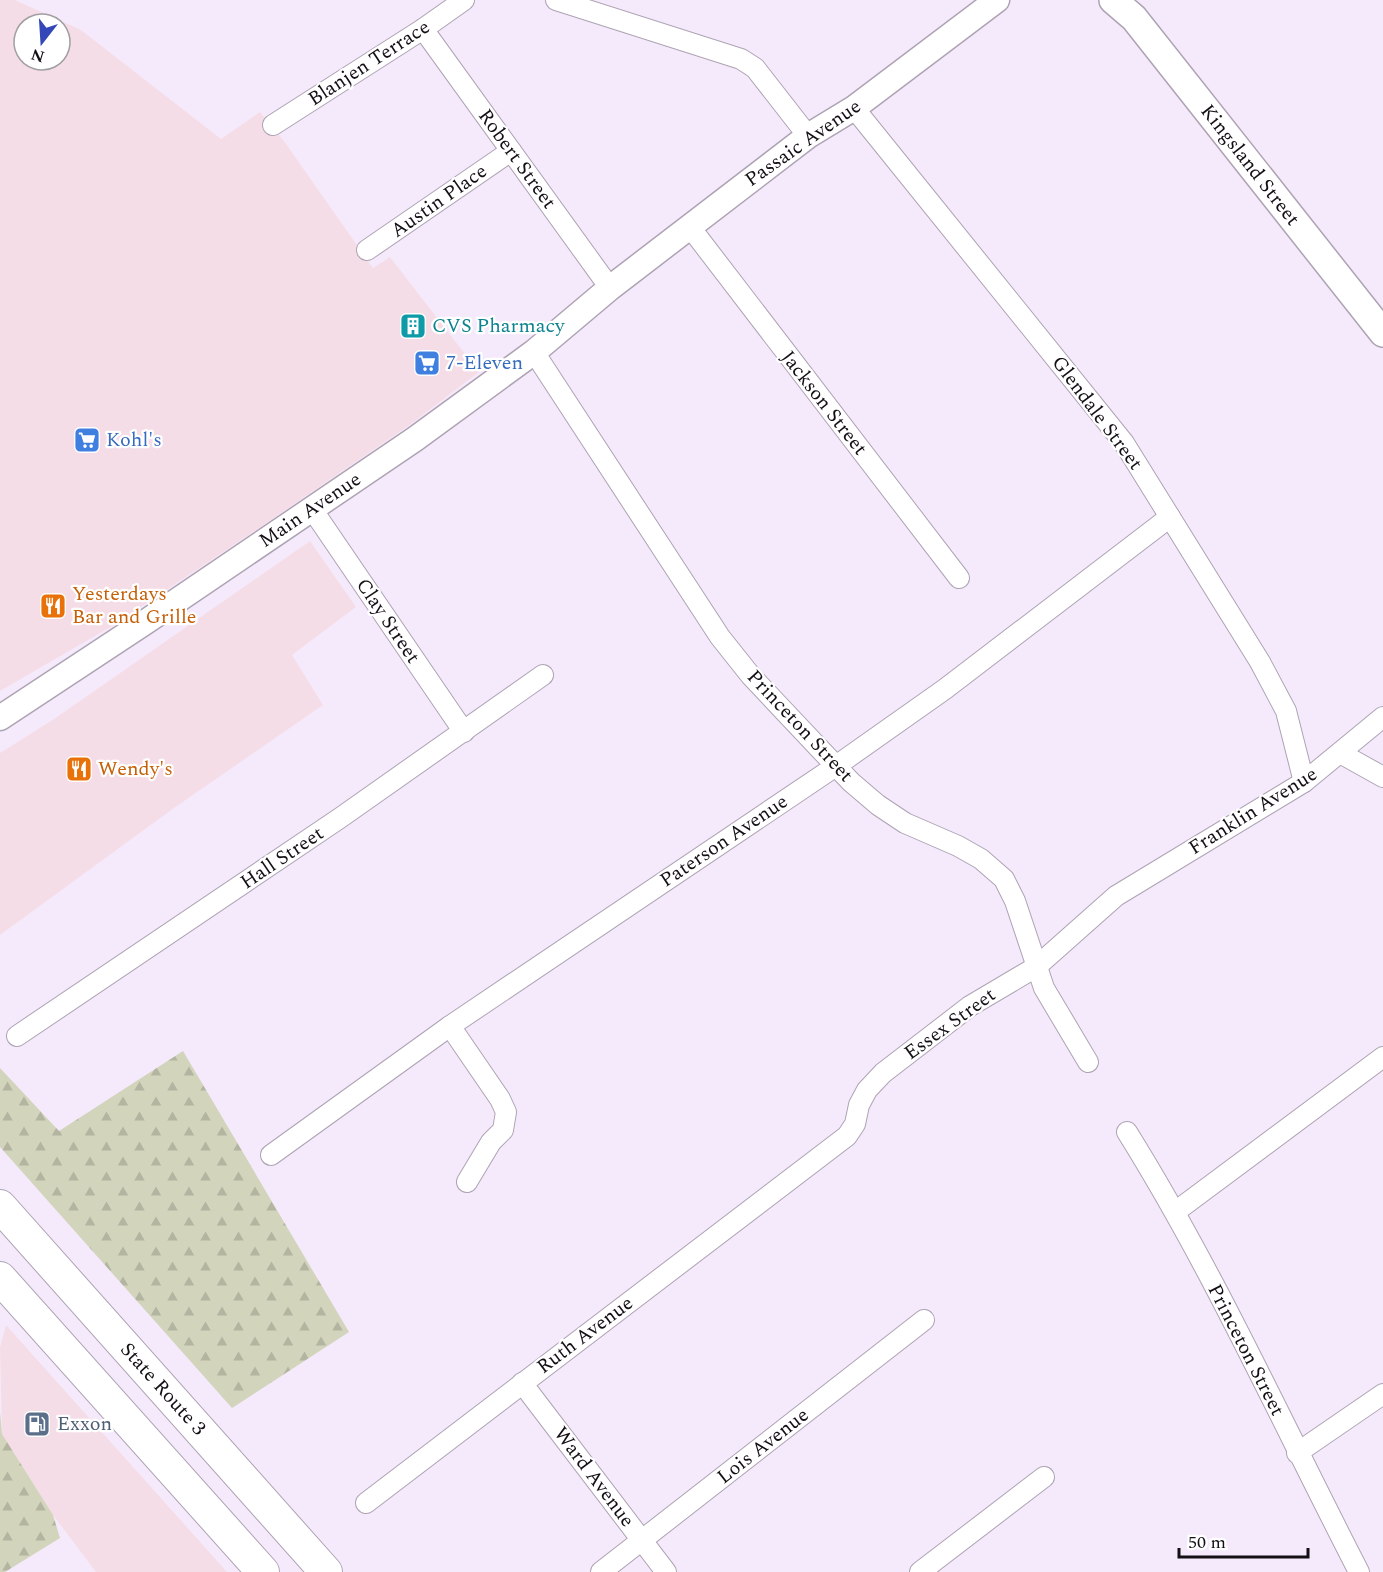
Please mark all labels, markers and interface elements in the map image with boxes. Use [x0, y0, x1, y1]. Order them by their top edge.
north arrow [12, 12, 72, 72]
street label: Blanjen Terrace [302, 12, 436, 114]
text: N [28, 42, 48, 69]
street label: Passaic Avenue [739, 92, 867, 194]
street label: Kingsland Street [1193, 98, 1307, 232]
street label: Robert Street [470, 103, 564, 215]
street label: Austin Place [385, 157, 493, 245]
building icon: CVS Pharmacy [398, 311, 428, 341]
place label: CVS Pharmacy [432, 311, 566, 341]
street label: Jackson Street [773, 344, 875, 462]
supermarket icon: 7-Eleven [412, 348, 442, 378]
place label: 7-Eleven [446, 348, 523, 378]
street label: Glendale Street [1044, 349, 1150, 477]
supermarket icon: Kohl's [72, 425, 102, 455]
place label: Kohl's [106, 425, 162, 455]
street label: Main Avenue [253, 465, 367, 555]
street label: Clay Street [348, 572, 428, 670]
place label: Yesterdays Bar and Grille [72, 579, 196, 632]
restaurant icon: Yesterdays Bar and Grille [38, 591, 68, 621]
street label: Princeton Street [740, 663, 860, 789]
restaurant icon: Wendy's [64, 754, 94, 784]
place label: Wendy's [98, 754, 173, 784]
street label: Franklin Avenue [1183, 759, 1323, 863]
street label: Paterson Avenue [654, 787, 794, 895]
street label: Hall Street [234, 819, 330, 897]
street label: Essex Street [898, 980, 1002, 1068]
street label: Princeton Street [1200, 1279, 1292, 1421]
street label: Ruth Avenue [530, 1289, 640, 1381]
street label: State Route 3 [113, 1336, 213, 1442]
street label: Lois Avenue [711, 1401, 815, 1491]
fuel station icon: Exxon [22, 1409, 52, 1439]
place label: Exxon [57, 1409, 112, 1439]
street label: Ward Avenue [546, 1420, 642, 1534]
scale bar [1179, 1521, 1308, 1559]
text: 50 m [1188, 1529, 1226, 1556]

